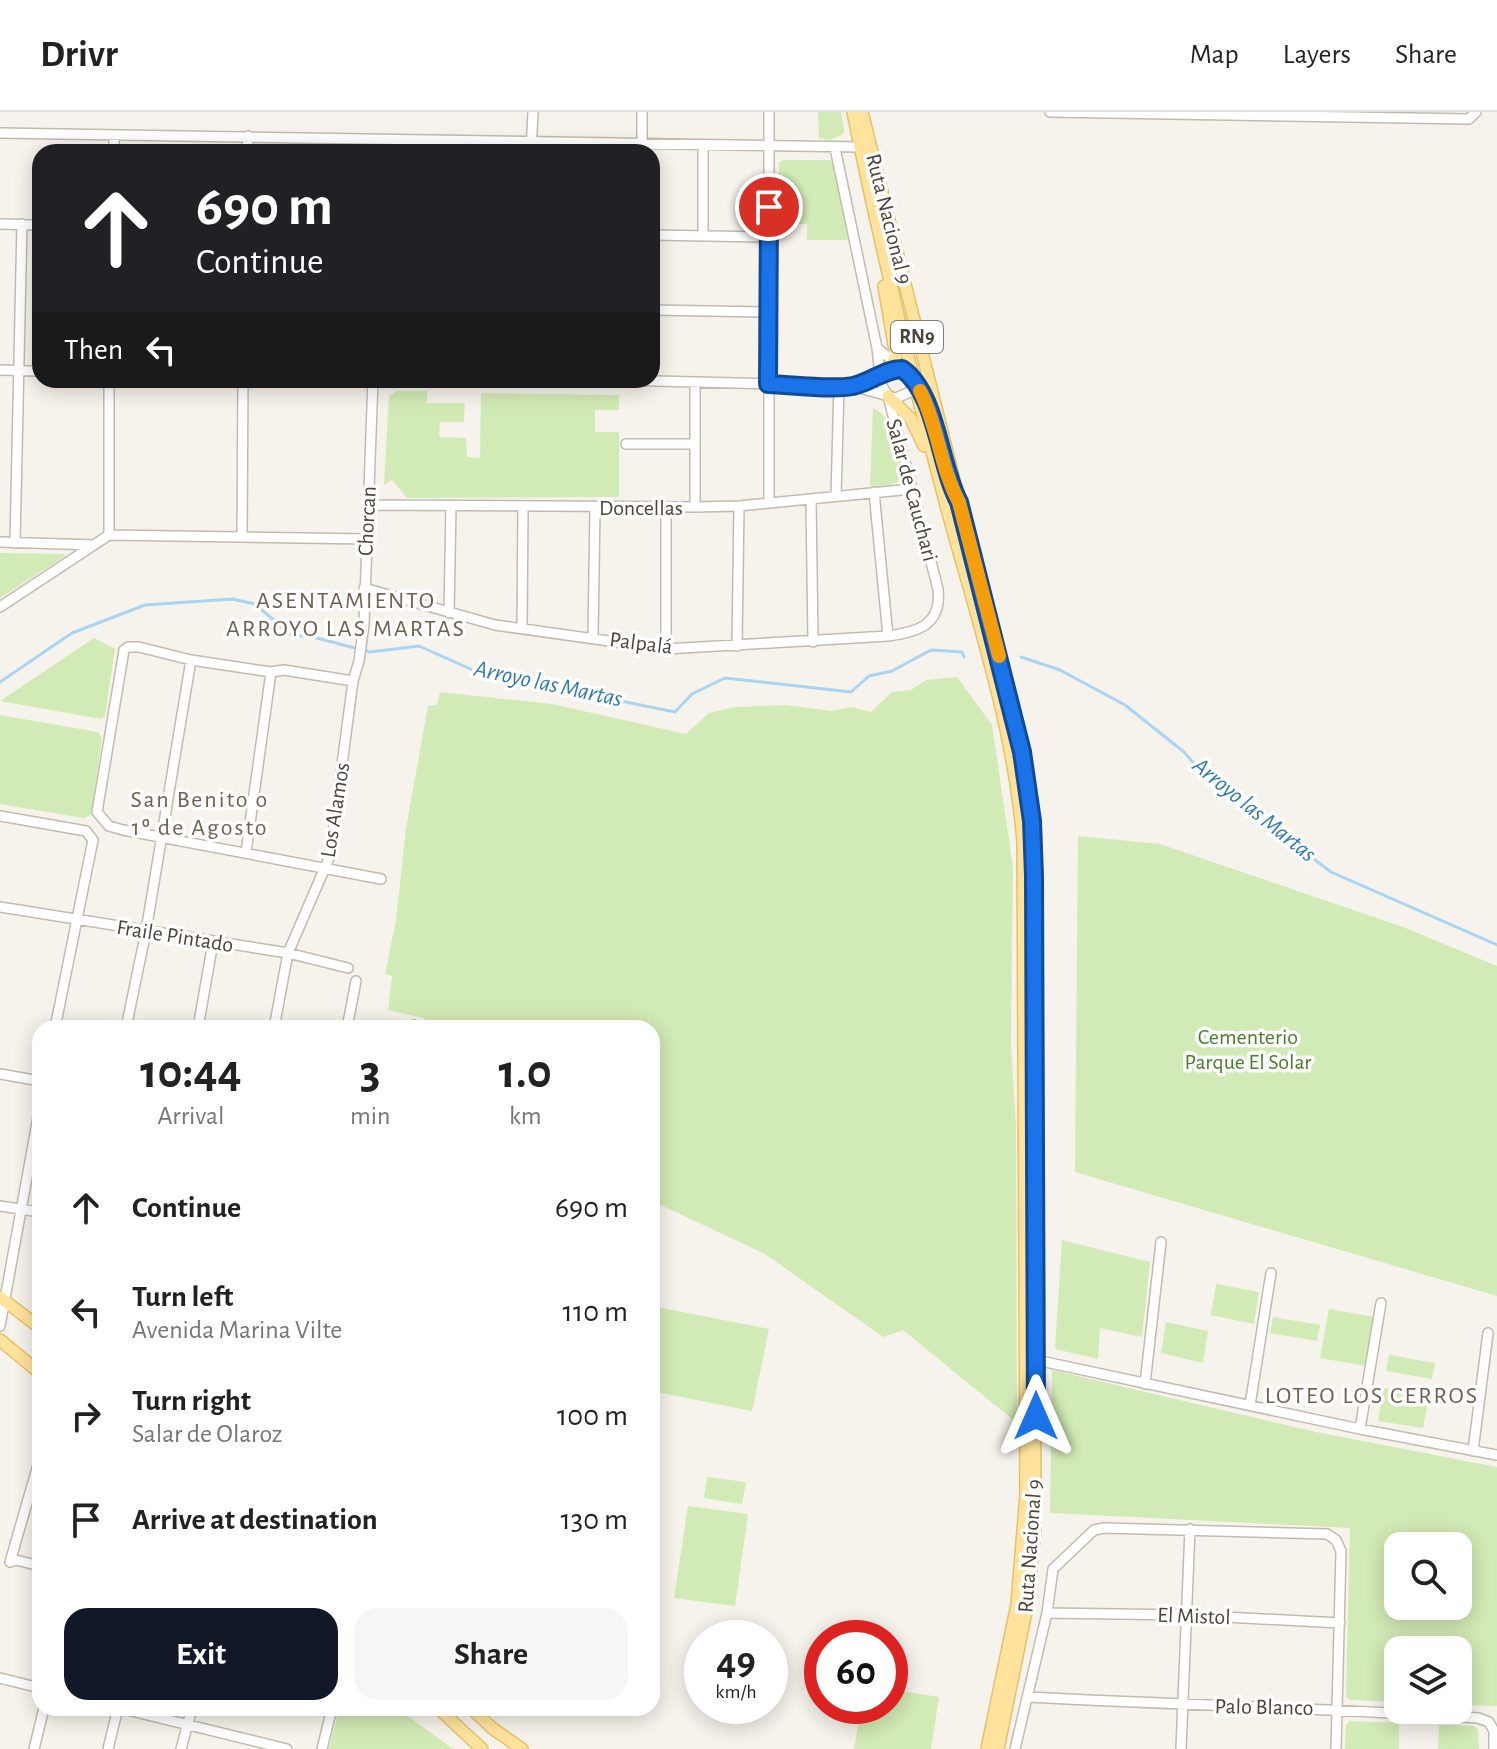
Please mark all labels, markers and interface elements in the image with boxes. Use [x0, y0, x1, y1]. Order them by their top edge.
text: Drivr [40, 36, 118, 74]
text: Map [1190, 41, 1239, 69]
text: Layers [1283, 41, 1351, 69]
text: Share [1395, 41, 1457, 69]
street label: Ruta Nacional 9 [862, 151, 916, 287]
pin [735, 173, 803, 241]
icon: ahead [64, 176, 168, 280]
text: 690 m [196, 179, 333, 235]
icon: arrive [747, 185, 791, 229]
text: Continue [196, 244, 324, 280]
road number: RN9 [891, 321, 943, 353]
icon: left [139, 328, 183, 372]
text: Then [64, 335, 123, 365]
street label: Salar de Cauchari [882, 416, 942, 564]
street label: Chorcan [354, 485, 380, 557]
street label: Doncellas [599, 497, 683, 519]
district label: ASENTAMIENTO ARROYO LAS MARTAS [226, 589, 466, 641]
street label: Palpalá [608, 628, 674, 658]
water label: Arroyo las Martas [471, 656, 624, 711]
water label: Arroyo las Martas [1187, 753, 1320, 867]
street label: Los Alamos [317, 761, 353, 859]
district label: San Benito o 1º de Agosto [131, 788, 269, 840]
street label: Fraile Pintado [115, 916, 235, 956]
park label: Cementerio Parque El Solar [1185, 1026, 1311, 1073]
text: 10:44 [140, 1049, 242, 1097]
text: 3 [360, 1049, 381, 1097]
text: 1.0 [499, 1049, 552, 1097]
text: Arrival [158, 1103, 224, 1129]
text: min [350, 1103, 390, 1129]
text: km [509, 1103, 542, 1129]
icon: ahead [64, 1186, 108, 1230]
text: Continue [132, 1193, 241, 1223]
text: 690 m [555, 1193, 628, 1223]
text: Turn left [132, 1282, 233, 1312]
icon: left [64, 1290, 108, 1334]
text: 110 m [563, 1297, 628, 1327]
text: Avenida Marina Vilte [132, 1317, 342, 1343]
position arrow [994, 1374, 1078, 1458]
district label: LOTEO LOS CERROS [1265, 1384, 1479, 1408]
text: Turn right [132, 1386, 251, 1416]
icon: right [64, 1394, 108, 1438]
text: 100 m [557, 1401, 628, 1431]
text: Salar de Olaroz [132, 1421, 283, 1447]
street label: Ruta Nacional 9 [1014, 1478, 1046, 1614]
icon: arrive [64, 1498, 108, 1542]
text: Arrive at destination [132, 1505, 378, 1535]
text: 130 m [561, 1505, 628, 1535]
map controls [1384, 1532, 1472, 1724]
button: search [1384, 1532, 1472, 1620]
street label: El Mistol [1157, 1604, 1231, 1628]
button: Exit [64, 1608, 338, 1700]
button: Share [354, 1608, 628, 1700]
speed limit sign: 60 [804, 1620, 908, 1724]
button: layers [1384, 1636, 1472, 1724]
text: 49 [716, 1642, 756, 1682]
text: km/h [715, 1682, 757, 1702]
street label: Palo Blanco [1214, 1695, 1314, 1719]

